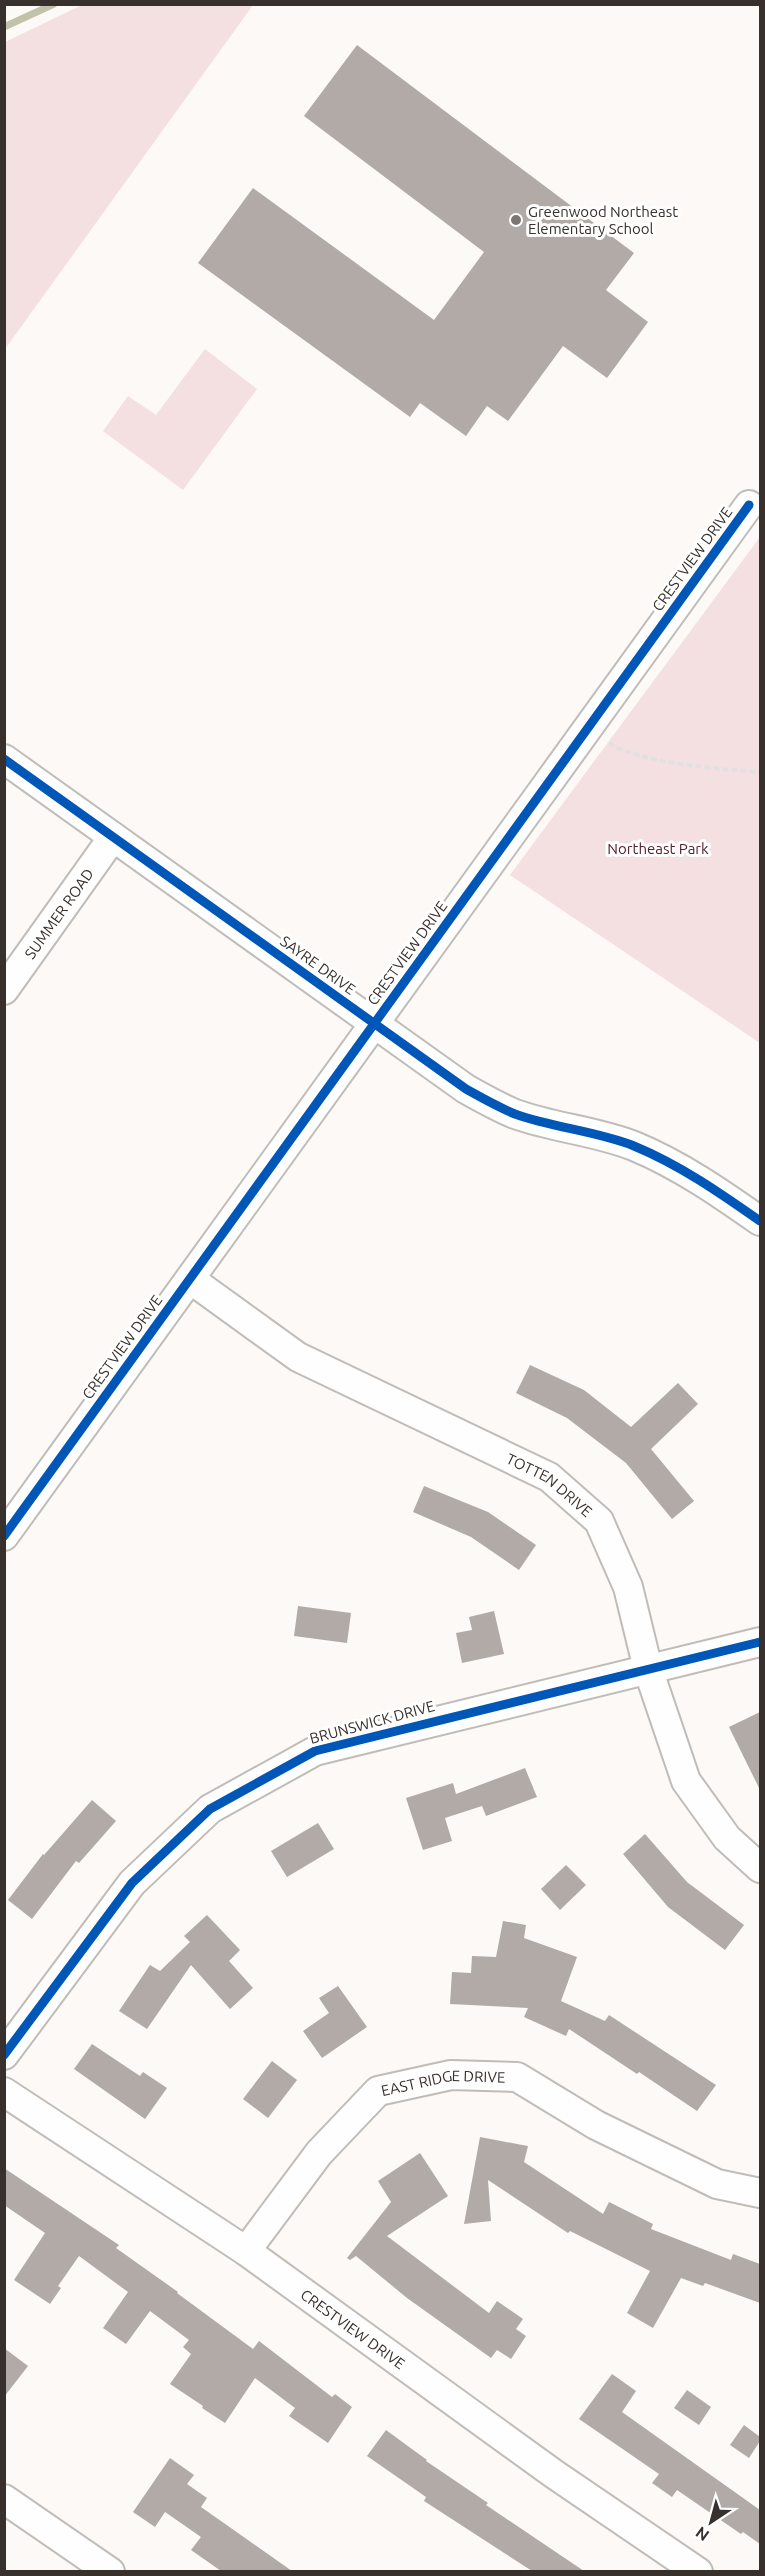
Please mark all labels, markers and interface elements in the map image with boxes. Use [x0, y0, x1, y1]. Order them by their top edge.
place label: Greenwood Northeast Elementary School [528, 203, 678, 237]
marker: Greenwood Northeast Elementary School [509, 213, 523, 227]
street label: CRESTVIEW DRIVE [649, 504, 735, 614]
park label: Northeast Park [607, 840, 709, 857]
street label: SUMMER ROAD [21, 865, 96, 962]
street label: CRESTVIEW DRIVE [364, 898, 450, 1008]
street label: SAYRE DRIVE [277, 932, 359, 998]
street label: CRESTVIEW DRIVE [79, 1292, 165, 1402]
street label: TOTTEN DRIVE [504, 1450, 596, 1520]
street label: BRUNSWICK DRIVE [308, 1697, 436, 1747]
street label: EAST RIDGE DRIVE [379, 2067, 506, 2099]
street label: CRESTVIEW DRIVE [298, 2285, 409, 2372]
north arrow [681, 2492, 741, 2552]
text: N [692, 2523, 712, 2545]

